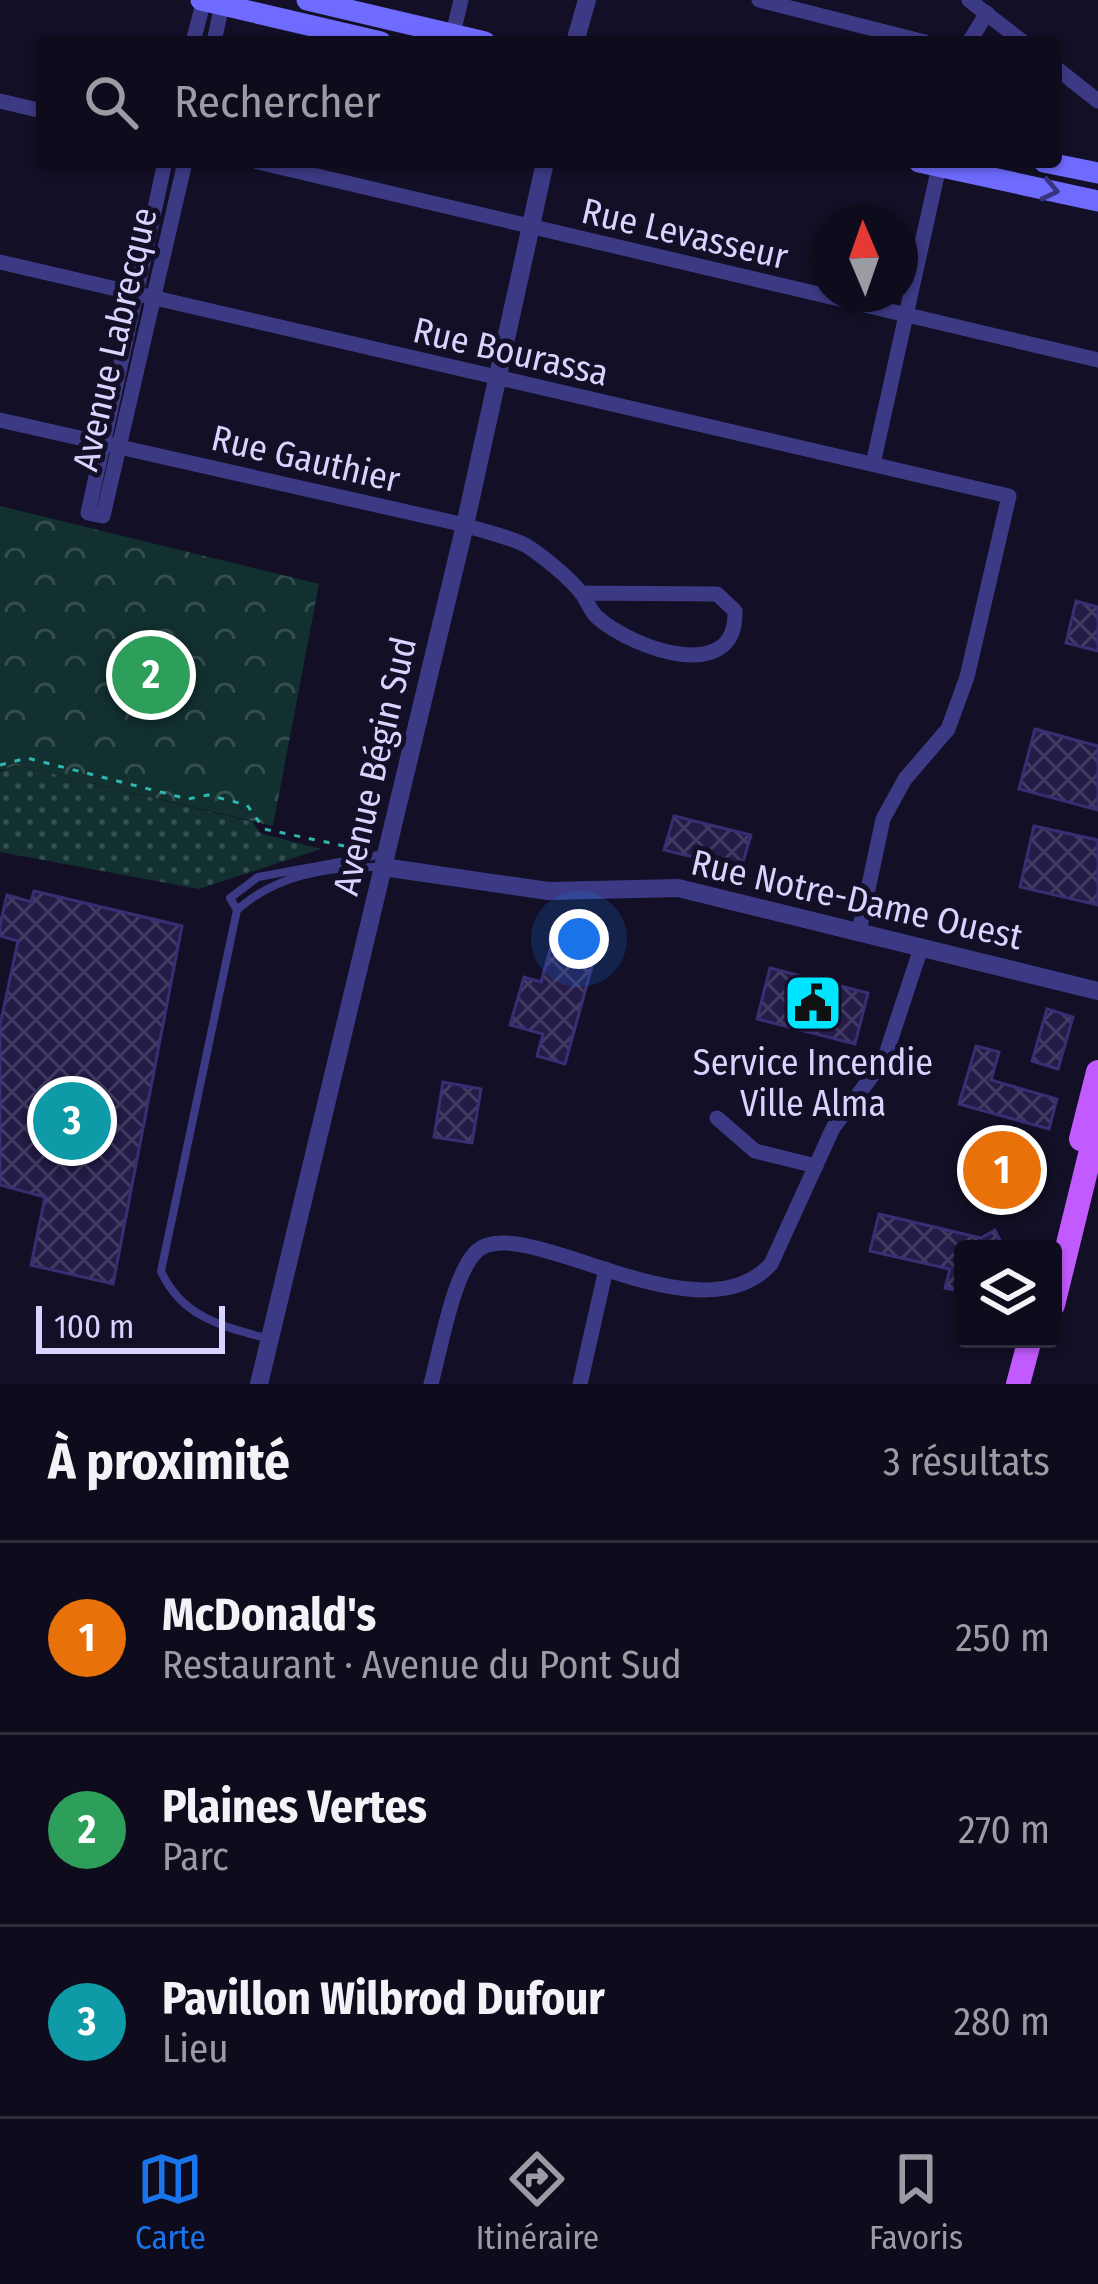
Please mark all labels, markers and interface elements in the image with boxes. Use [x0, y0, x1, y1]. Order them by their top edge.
search box [36, 36, 1062, 168]
icon: search [78, 69, 144, 135]
text: Rechercher [174, 75, 381, 129]
one-way arrow [1039, 177, 1059, 202]
street label: Rue Levasseur [578, 189, 792, 279]
street label: Avenue Labrecque [63, 203, 167, 475]
north arrow [810, 204, 918, 312]
street label: Rue Bourassa [409, 308, 613, 396]
street label: Rue Gauthier [207, 416, 405, 502]
pin: 2 [112, 630, 190, 720]
street label: Avenue Bégin Sud [324, 633, 426, 900]
street label: Rue Notre-Dame Ouest [687, 840, 1027, 960]
your location [549, 909, 609, 969]
public building icon: Service Incendie Ville Alma [782, 972, 844, 1034]
place label: Service Incendie Ville Alma [693, 1041, 933, 1126]
pin: 3 [33, 1076, 111, 1166]
pin: 1 [963, 1125, 1041, 1215]
map controls [954, 1240, 1062, 1348]
button: layers [954, 1240, 1062, 1348]
scale bar [36, 1300, 225, 1353]
text: 100 m [54, 1307, 134, 1347]
text: À proximité [48, 1431, 290, 1493]
text: 3 résultats [883, 1439, 1050, 1485]
text: McDonald's [162, 1588, 376, 1642]
text: 1 [79, 1615, 95, 1661]
text: 250 m [955, 1615, 1050, 1661]
text: Restaurant · Avenue du Pont Sud [162, 1642, 682, 1688]
text: Plaines Vertes [162, 1780, 427, 1834]
text: 2 [78, 1807, 96, 1853]
text: 270 m [958, 1807, 1050, 1853]
text: Parc [162, 1834, 229, 1880]
text: Pavillon Wilbrod Dufour [162, 1972, 605, 2026]
text: 3 [78, 1999, 96, 2045]
text: 280 m [954, 1999, 1050, 2045]
text: Lieu [162, 2026, 229, 2072]
tab: Carte [135, 2146, 206, 2258]
tab: Itinéraire [476, 2146, 599, 2258]
tab: Favoris [869, 2146, 963, 2258]

